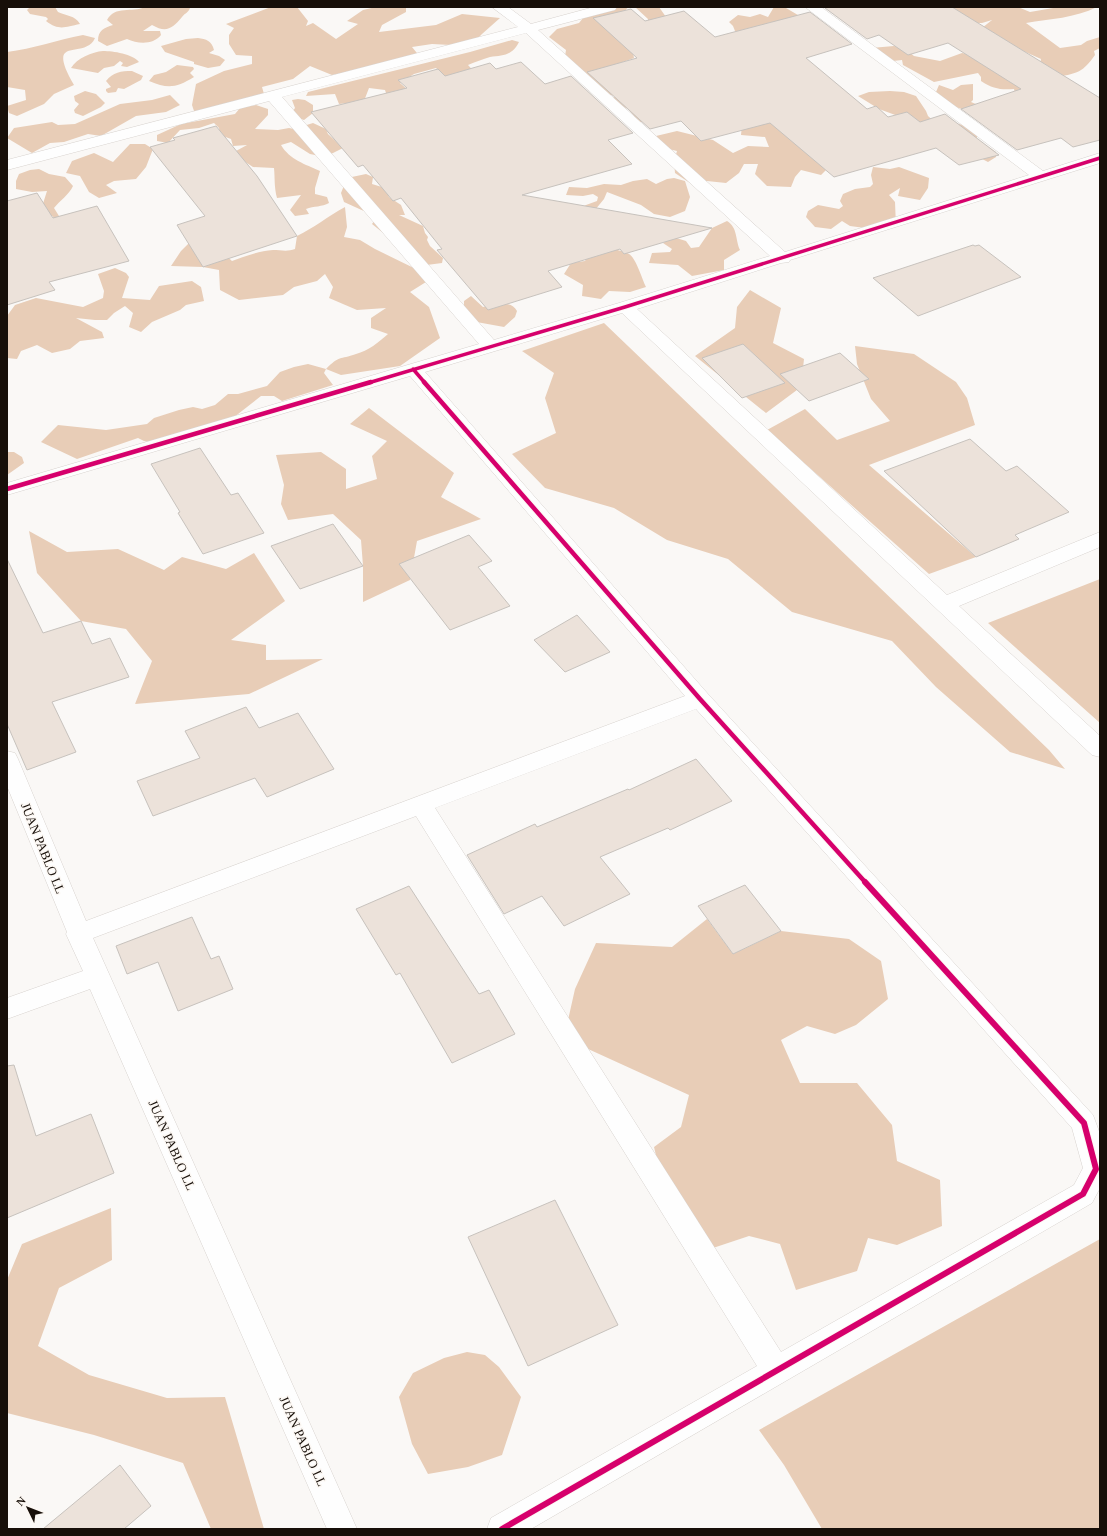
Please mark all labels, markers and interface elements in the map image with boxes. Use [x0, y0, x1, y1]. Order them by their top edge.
street label: JUAN PABLO LL [18, 800, 68, 896]
street label: JUAN PABLO LL [145, 1098, 199, 1192]
street label: JUAN PABLO LL [276, 1394, 330, 1488]
north arrow [8, 1488, 48, 1528]
text: N [14, 1494, 28, 1508]

